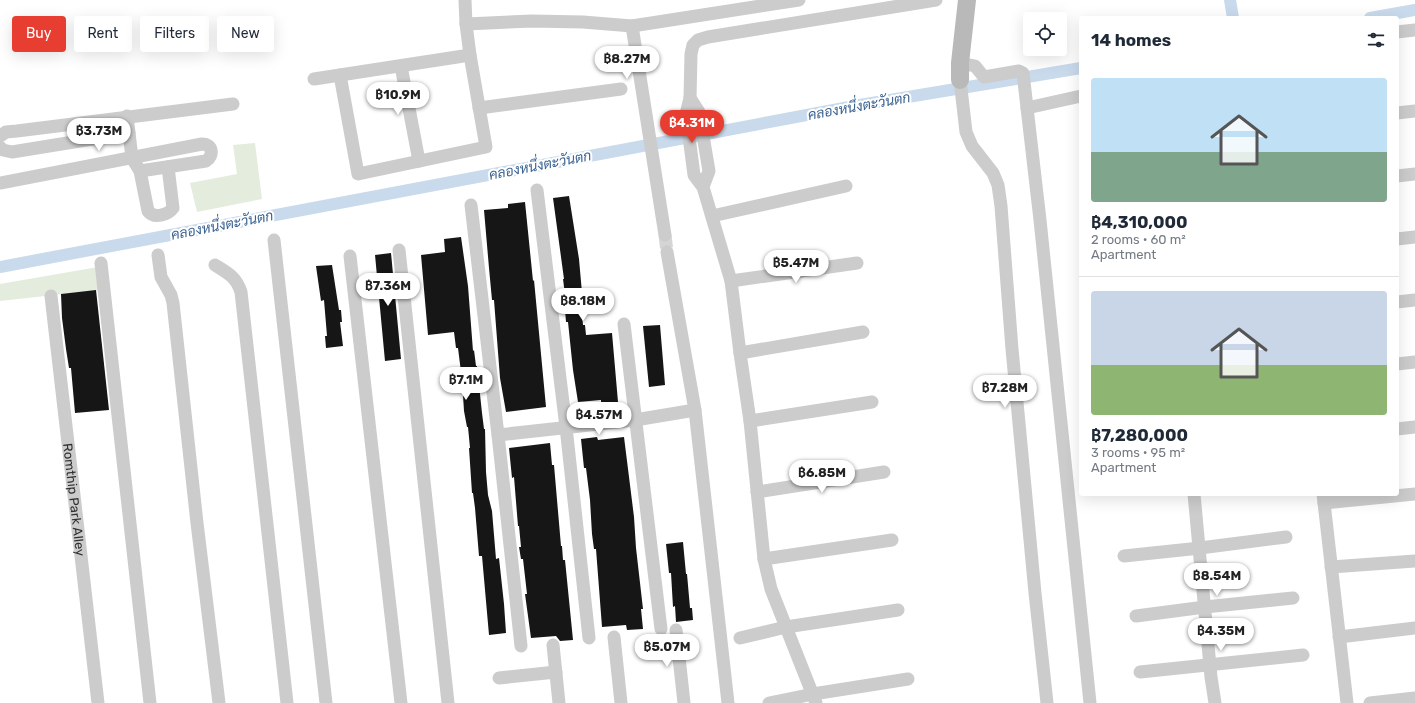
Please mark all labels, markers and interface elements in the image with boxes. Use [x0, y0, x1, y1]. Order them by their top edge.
map controls [1023, 12, 1067, 56]
button: locate [1023, 12, 1067, 56]
chip: Buy [12, 16, 66, 52]
chip: Rent [74, 16, 132, 52]
chip: Filters [140, 16, 209, 52]
chip: New [217, 16, 274, 52]
icon: filters [1365, 29, 1387, 51]
text: 14 homes [1091, 30, 1171, 50]
pin: ฿8.27M [594, 46, 660, 80]
text: ฿8.27M [604, 51, 650, 66]
pin: ฿10.9M [365, 82, 431, 116]
water label: คลองหนึ่งตะวันตก [806, 85, 912, 124]
text: ฿10.9M [375, 87, 421, 102]
icon: home [1203, 104, 1275, 176]
pin: ฿4.31M [659, 110, 725, 144]
text: ฿4.31M [669, 115, 715, 130]
pin: ฿3.73M [66, 118, 132, 152]
text: ฿3.73M [76, 123, 122, 138]
water label: คลองหนึ่งตะวันตก [487, 143, 593, 184]
water label: คลองหนึ่งตะวันตก [169, 203, 275, 244]
text: ฿4,310,000 [1091, 212, 1188, 232]
text: 2 rooms · 60 m² [1091, 232, 1186, 247]
text: Apartment [1091, 247, 1156, 262]
pin: ฿5.47M [763, 250, 829, 284]
text: ฿5.47M [773, 255, 819, 270]
pin: ฿7.36M [355, 273, 421, 307]
text: ฿7.36M [365, 278, 411, 293]
pin: ฿8.18M [550, 288, 616, 322]
text: ฿8.18M [560, 293, 606, 308]
icon: home [1203, 317, 1275, 389]
pin: ฿7.1M [438, 367, 494, 401]
text: ฿7.1M [449, 372, 483, 387]
pin: ฿7.28M [972, 375, 1038, 409]
text: ฿7.28M [982, 380, 1028, 395]
pin: ฿4.57M [566, 402, 632, 436]
text: ฿4.57M [576, 407, 622, 422]
text: ฿7,280,000 [1091, 425, 1188, 445]
street label: Romthip Park Alley [60, 442, 88, 557]
text: 3 rooms · 95 m² [1091, 445, 1185, 460]
pin: ฿6.85M [789, 460, 855, 494]
text: Apartment [1091, 460, 1156, 475]
text: ฿6.85M [798, 465, 846, 480]
pin: ฿8.54M [1184, 563, 1250, 597]
text: ฿8.54M [1193, 568, 1241, 583]
pin: ฿4.35M [1188, 618, 1254, 652]
text: ฿4.35M [1197, 623, 1245, 638]
pin: ฿5.07M [634, 634, 700, 668]
text: ฿5.07M [644, 639, 690, 654]

